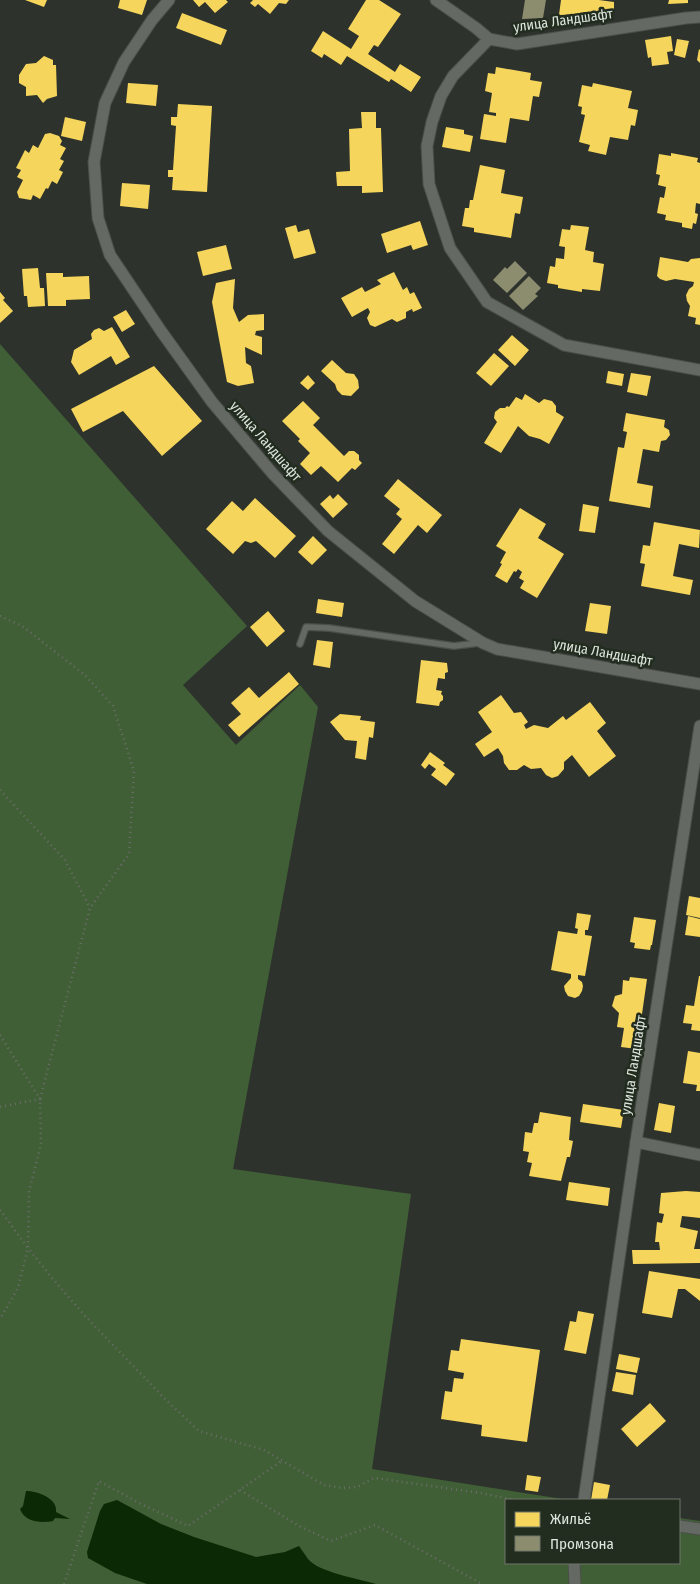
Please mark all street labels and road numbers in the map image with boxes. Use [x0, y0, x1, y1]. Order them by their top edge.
street label: улица Ландшафт [512, 5, 614, 36]
street label: улица Ландшафт [226, 398, 305, 485]
street label: улица Ландшафт [552, 635, 654, 670]
street label: улица Ландшафт [617, 1014, 650, 1116]

